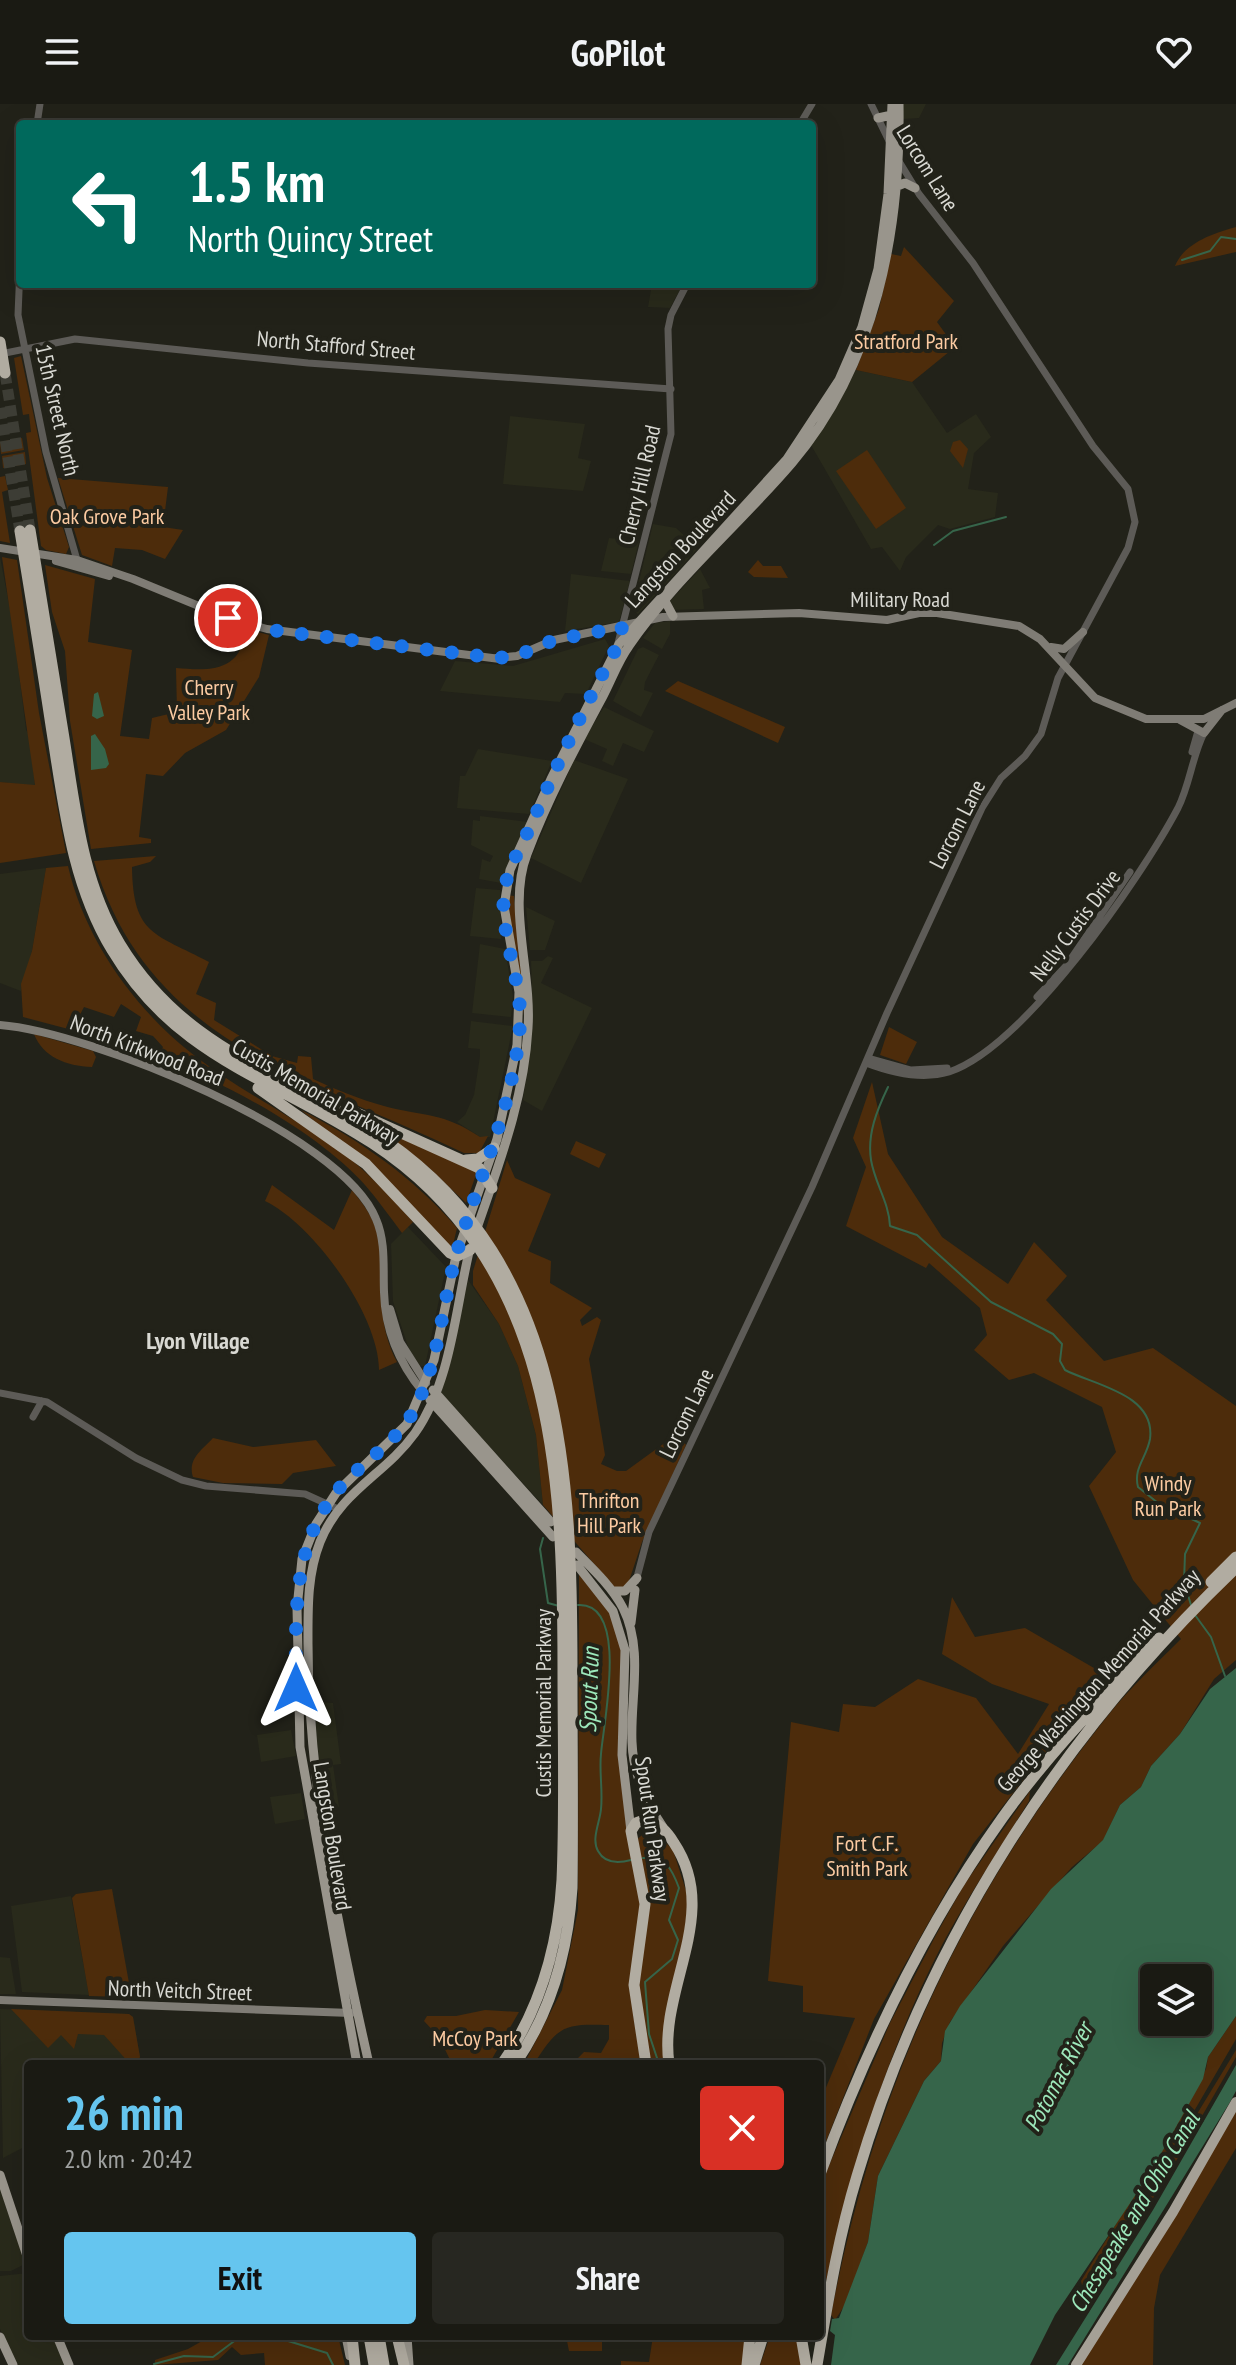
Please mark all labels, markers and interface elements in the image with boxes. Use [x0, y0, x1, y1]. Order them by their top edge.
text: GoPilot [571, 29, 665, 76]
icon: menu [40, 30, 84, 74]
icon: heart [1152, 30, 1196, 74]
street label: Lorcom Lane [891, 120, 965, 216]
text: 1.5 km [188, 145, 325, 217]
icon: left [56, 152, 160, 256]
text: North Quincy Street [188, 215, 433, 262]
street label: North Stafford Street [256, 324, 416, 366]
park label: Stratford Park [854, 327, 959, 355]
street label: 15th Street North [29, 342, 87, 478]
street label: Cherry Hill Road [612, 422, 666, 548]
street label: Langston Boulevard [619, 485, 741, 613]
park label: Oak Grove Park [50, 502, 165, 530]
pin [194, 584, 262, 652]
street label: Military Road [850, 585, 950, 613]
icon: arrive [206, 596, 250, 640]
park label: Cherry Valley Park [167, 673, 250, 726]
street label: Lorcom Lane [923, 775, 991, 873]
street label: Nelly Custis Drive [1024, 863, 1126, 987]
street label: North Kirkwood Road [66, 1008, 228, 1092]
street label: Custis Memorial Parkway [227, 1032, 405, 1151]
district label: Lyon Village [146, 1325, 250, 1356]
street label: Lorcom Lane [652, 1364, 720, 1462]
park label: Windy Run Park [1134, 1469, 1202, 1522]
park label: Thrifton Hill Park [577, 1486, 642, 1539]
street label: George Washington Memorial Parkway [990, 1562, 1206, 1797]
street label: Custis Memorial Parkway [529, 1608, 557, 1797]
water label: Spout Run [572, 1645, 606, 1733]
position arrow [254, 1646, 338, 1730]
street label: Spout Run Parkway [629, 1755, 677, 1904]
street label: Langston Boulevard [307, 1760, 359, 1912]
park label: Fort C.F. Smith Park [826, 1829, 908, 1882]
map controls [1140, 1964, 1212, 2036]
button: layers [1140, 1964, 1212, 2036]
street label: North Veitch Street [107, 1973, 253, 2007]
water label: Potomac River [1017, 2015, 1101, 2136]
park label: McCoy Park [432, 2024, 518, 2052]
text: 26 min [64, 2081, 184, 2143]
button: close [700, 2086, 784, 2170]
water label: Chesapeake and Ohio Canal [1062, 2104, 1208, 2318]
text: 2.0 km · 20:42 [64, 2142, 193, 2175]
button: Exit [64, 2232, 416, 2324]
button: Share [432, 2232, 784, 2324]

